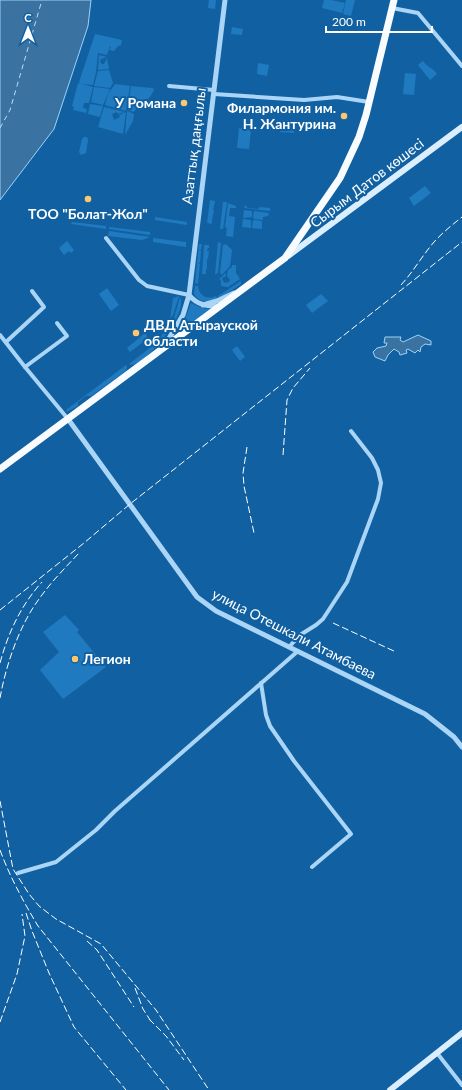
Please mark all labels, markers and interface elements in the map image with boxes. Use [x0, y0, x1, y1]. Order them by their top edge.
north arrow [8, 8, 48, 48]
scale bar [326, 8, 432, 34]
text: С [24, 11, 32, 24]
text: 200 m [332, 14, 366, 29]
street label: Азаттық даңғылы [178, 87, 209, 205]
place label: У Романа [114, 94, 176, 111]
marker: У Романа [179, 98, 189, 108]
place label: Филармония им. Н. Жантурина [227, 99, 336, 132]
marker: Филармония им. Н. Жантурина [339, 111, 349, 121]
street label: Сырым Датов көшесі [307, 134, 427, 231]
marker: ТОО "Болат-Жол" [83, 194, 93, 204]
place label: ТОО "Болат-Жол" [28, 205, 148, 222]
place label: ДВД Атырауской области [144, 316, 258, 349]
marker: ДВД Атырауской области [131, 328, 141, 338]
street label: улица Отешкали Атамбаева [209, 585, 379, 682]
place label: Легион [82, 650, 131, 667]
marker: Легион [70, 654, 80, 664]

